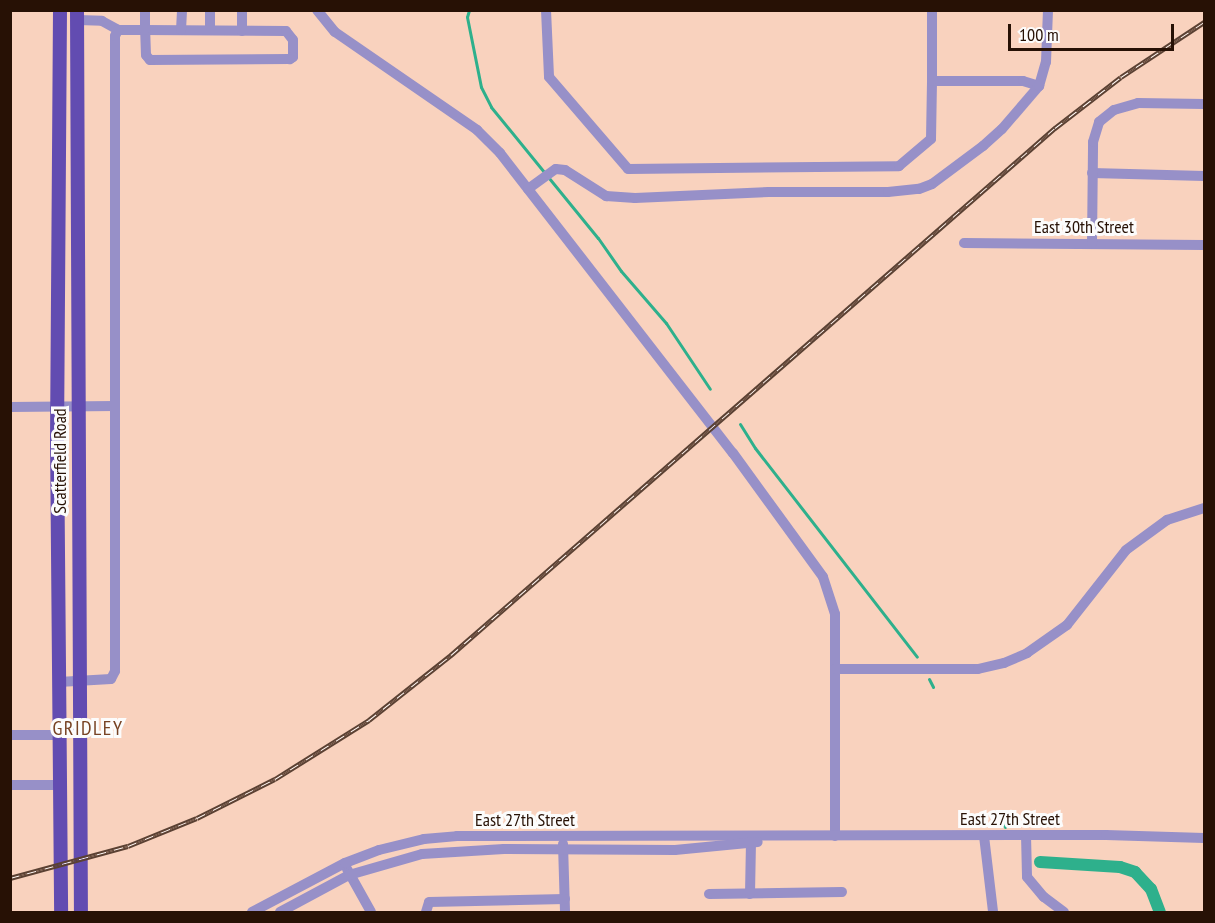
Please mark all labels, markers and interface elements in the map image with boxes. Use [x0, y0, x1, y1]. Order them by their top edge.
scale bar [1011, 12, 1178, 50]
text: 100 m [1019, 23, 1059, 46]
street label: East 30th Street [1034, 216, 1134, 238]
street label: Scatterfield Road [49, 408, 71, 514]
district label: GRIDLEY [52, 716, 124, 740]
street label: East 27th Street [960, 808, 1060, 830]
street label: East 27th Street [475, 809, 575, 831]

